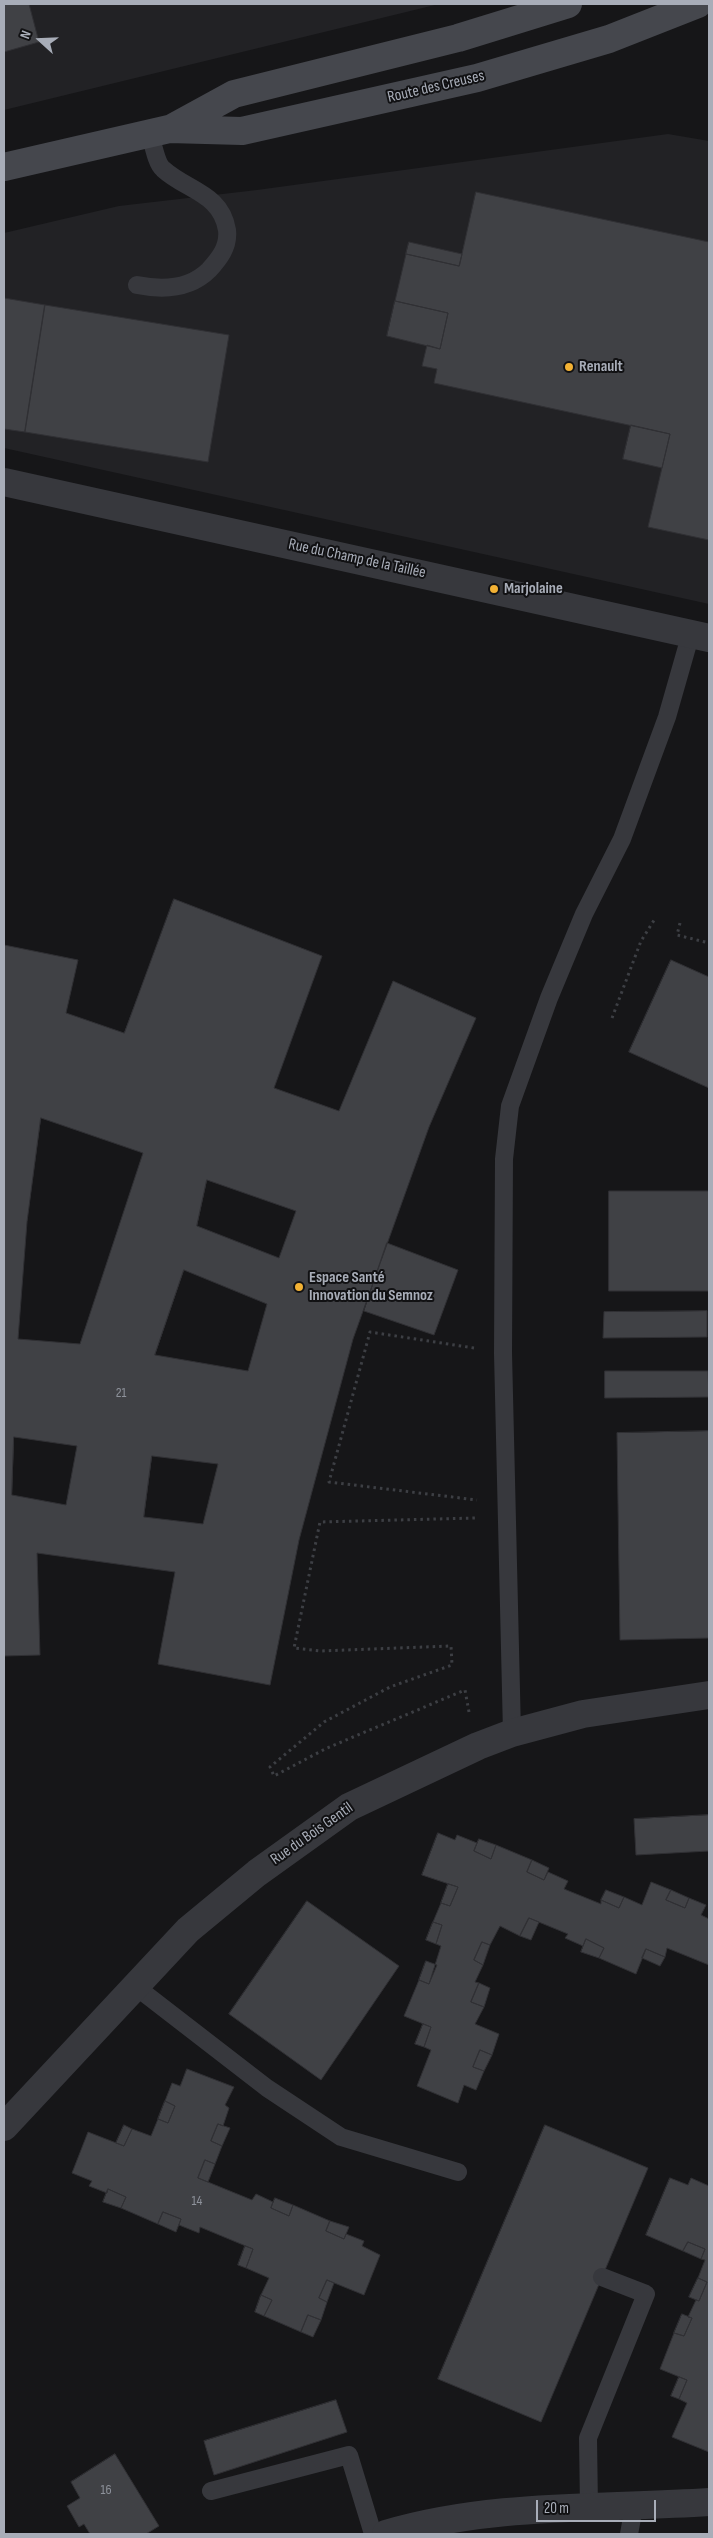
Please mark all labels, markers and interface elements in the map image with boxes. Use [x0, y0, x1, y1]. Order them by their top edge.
north arrow [15, 15, 65, 65]
text: N [16, 28, 35, 41]
street label: Route des Creuses [386, 67, 486, 107]
place label: Renault [579, 357, 623, 377]
marker: Renault [563, 361, 575, 373]
street label: Rue du Champ de la Taillée [287, 535, 427, 583]
place label: Marjolaine [504, 579, 563, 599]
marker: Marjolaine [488, 583, 500, 595]
place label: Espace Santé Innovation du Semnoz [309, 1268, 433, 1306]
marker: Espace Santé Innovation du Semnoz [293, 1281, 305, 1293]
house number: 21 [116, 1385, 126, 1401]
street label: Rue du Bois Gentil [267, 1799, 357, 1869]
house number: 14 [192, 2193, 202, 2209]
house number: 16 [100, 2482, 112, 2498]
scale bar [538, 2490, 658, 2522]
text: 20 m [544, 2499, 569, 2518]

